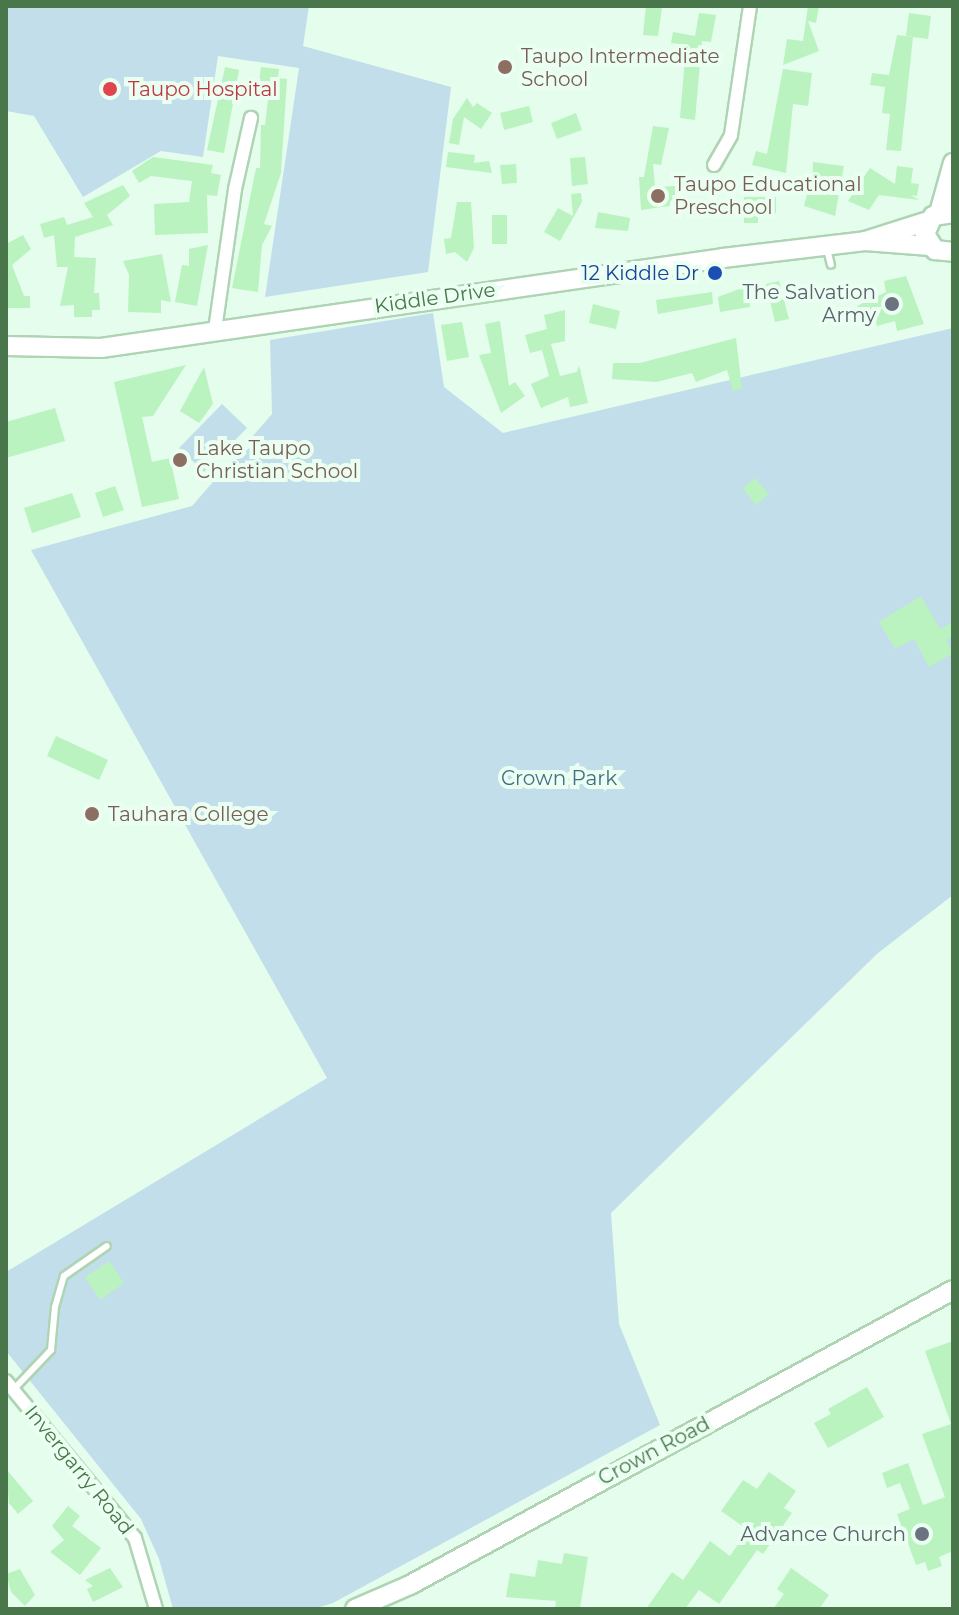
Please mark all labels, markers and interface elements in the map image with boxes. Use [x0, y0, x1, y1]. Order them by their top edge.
place label: Taupo Intermediate School [521, 44, 720, 91]
marker: Taupo Intermediate School [496, 58, 514, 76]
place label: Taupo Hospital [128, 77, 278, 101]
marker: Taupo Hospital [99, 78, 121, 100]
place label: Taupo Educational Preschool [674, 172, 862, 219]
marker: Taupo Educational Preschool [649, 187, 667, 205]
place label: 12 Kiddle Dr [581, 261, 699, 285]
marker: 12 Kiddle Dr [706, 264, 724, 282]
street label: Kiddle Drive [373, 278, 497, 318]
place label: The Salvation Army [742, 280, 876, 327]
marker: The Salvation Army [883, 295, 901, 313]
place label: Lake Taupo Christian School [196, 436, 358, 483]
marker: Lake Taupo Christian School [171, 451, 189, 469]
park label: Crown Park [501, 766, 617, 790]
place label: Tauhara College [108, 802, 269, 826]
marker: Tauhara College [83, 805, 101, 823]
street label: Invergarry Road [20, 1401, 138, 1539]
street label: Crown Road [594, 1412, 714, 1490]
place label: Advance Church [740, 1522, 906, 1546]
marker: Advance Church [913, 1525, 931, 1543]

